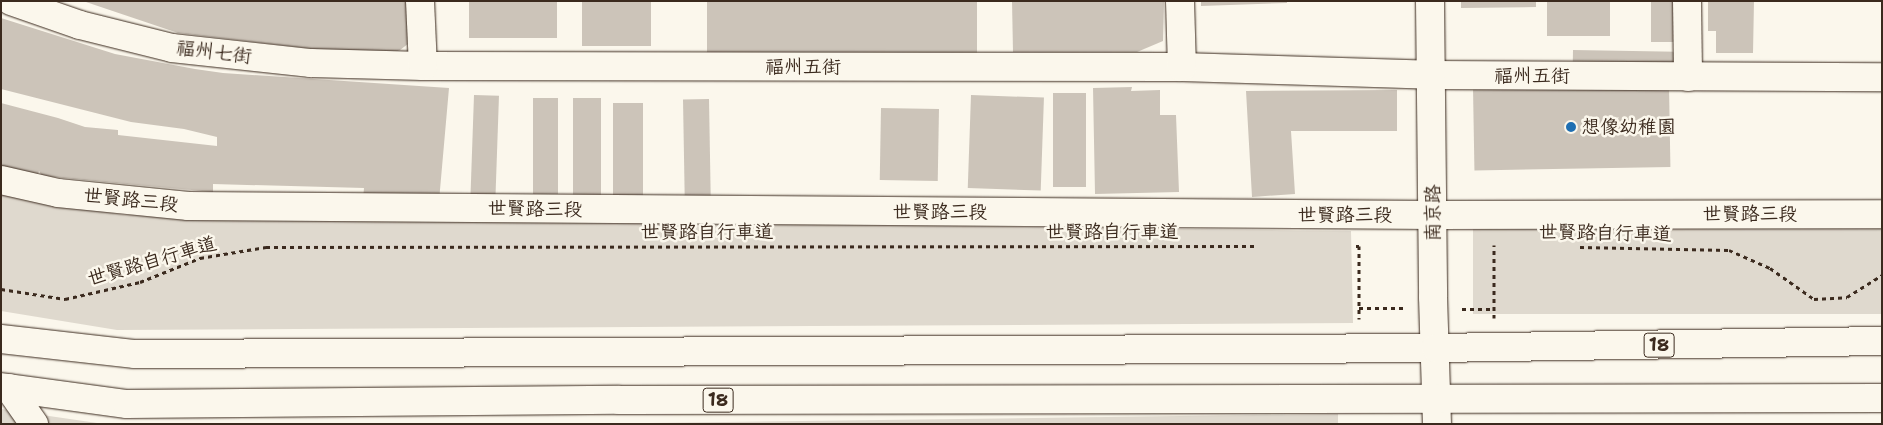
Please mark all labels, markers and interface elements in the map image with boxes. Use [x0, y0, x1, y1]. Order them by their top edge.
street label: 福州七街 [175, 36, 253, 68]
street label: 福州五街 [765, 56, 841, 78]
street label: 福州五街 [1494, 65, 1570, 87]
place label: 想像幼稚園 [1581, 116, 1676, 138]
marker: 想像幼稚園 [1565, 121, 1577, 133]
street label: 世賢路三段 [83, 184, 179, 216]
street label: 南京路 [1422, 185, 1444, 241]
street label: 世賢路三段 [487, 197, 583, 221]
street label: 世賢路三段 [893, 201, 987, 223]
street label: 世賢路三段 [1703, 203, 1797, 225]
street label: 世賢路三段 [1298, 204, 1392, 226]
street label: 世賢路自行車道 [1538, 220, 1672, 246]
street label: 世賢路自行車道 [641, 221, 773, 243]
street label: 世賢路自行車道 [1046, 221, 1178, 243]
street label: 世賢路自行車道 [85, 232, 219, 290]
road number: 18 [1643, 330, 1675, 360]
road number: 18 [702, 384, 734, 416]

